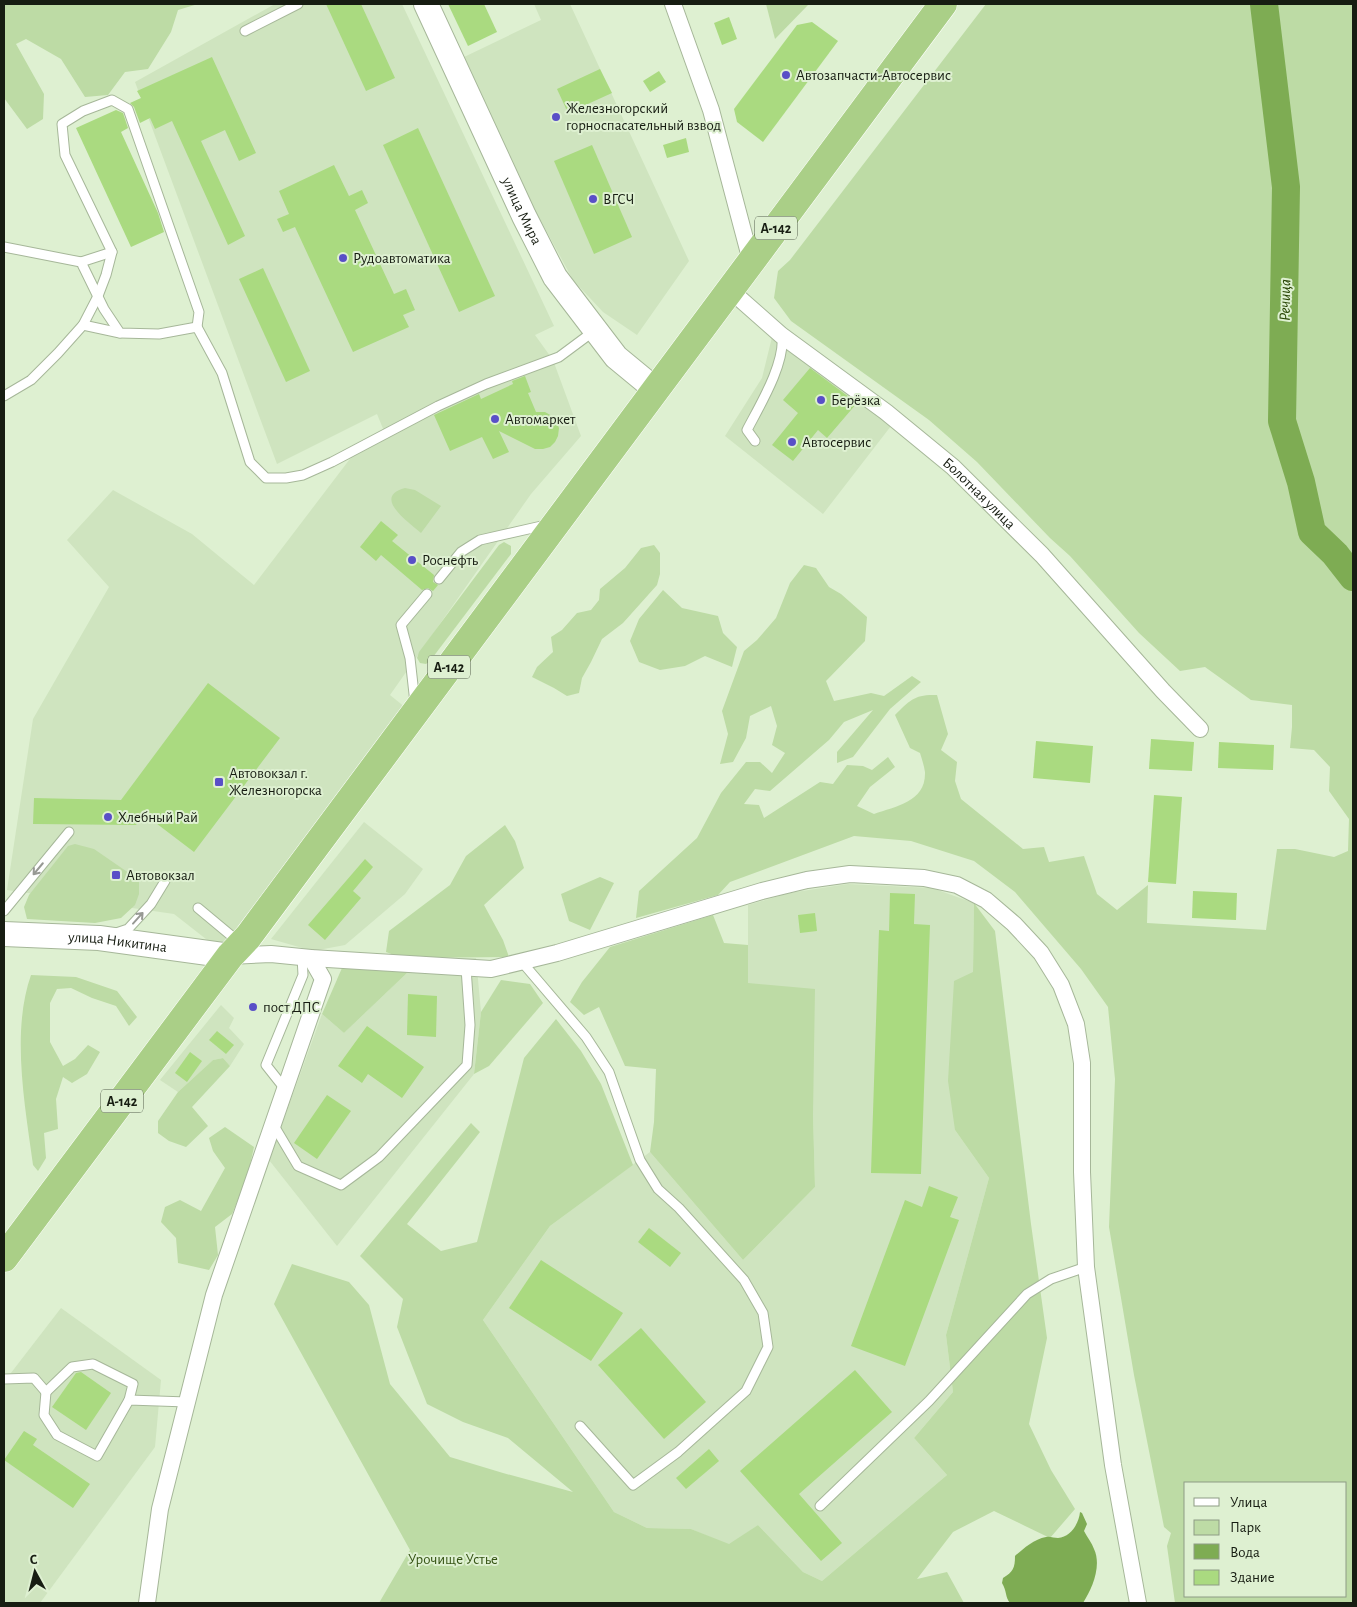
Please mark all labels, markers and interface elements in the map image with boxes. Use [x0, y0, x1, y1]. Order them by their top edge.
place label: Автозапчасти-Автосервис [796, 68, 951, 83]
marker: Автозапчасти-Автосервис [780, 69, 792, 81]
place label: Железногорский горноспасательный взвод [566, 101, 721, 133]
marker: Железногорский горноспасательный взвод [550, 111, 562, 123]
street label: улица Мира [499, 174, 544, 247]
place label: ВГСЧ [603, 192, 635, 207]
marker: ВГСЧ [587, 193, 599, 205]
road number: А-142 [755, 217, 797, 240]
place label: Рудоавтоматика [353, 251, 451, 266]
marker: Рудоавтоматика [337, 252, 349, 264]
water label: Речица [1277, 279, 1293, 321]
place label: Берёзка [831, 393, 880, 408]
marker: Берёзка [815, 394, 827, 406]
place label: Автомаркет [505, 412, 576, 427]
marker: Автомаркет [489, 413, 501, 425]
place label: Автосервис [802, 435, 871, 450]
marker: Автосервис [786, 436, 798, 448]
street label: Болотная улица [940, 455, 1018, 532]
place label: Роснефть [422, 553, 479, 568]
marker: Роснефть [406, 554, 418, 566]
road number: А-142 [428, 656, 470, 679]
place label: Автовокзал г. Железногорска [229, 766, 322, 798]
marker: Автовокзал г. Железногорска [213, 776, 225, 788]
place label: Хлебный Рай [118, 810, 198, 825]
marker: Хлебный Рай [102, 811, 114, 823]
one-way arrow [32, 863, 44, 876]
place label: Автовокзал [126, 868, 195, 883]
marker: Автовокзал [110, 869, 122, 881]
one-way arrow [133, 912, 144, 925]
street label: улица Никитина [67, 930, 168, 955]
place label: пост ДПС [263, 1000, 320, 1015]
marker: пост ДПС [247, 1001, 259, 1013]
road number: А-142 [101, 1090, 143, 1112]
legend [1184, 1482, 1347, 1597]
text: Улица [1230, 1495, 1267, 1510]
text: Парк [1230, 1520, 1261, 1535]
text: Вода [1230, 1545, 1260, 1560]
north arrow [10, 1547, 60, 1597]
park label: Урочище Устье [408, 1552, 498, 1567]
text: С [29, 1553, 38, 1568]
text: Здание [1230, 1570, 1275, 1585]

